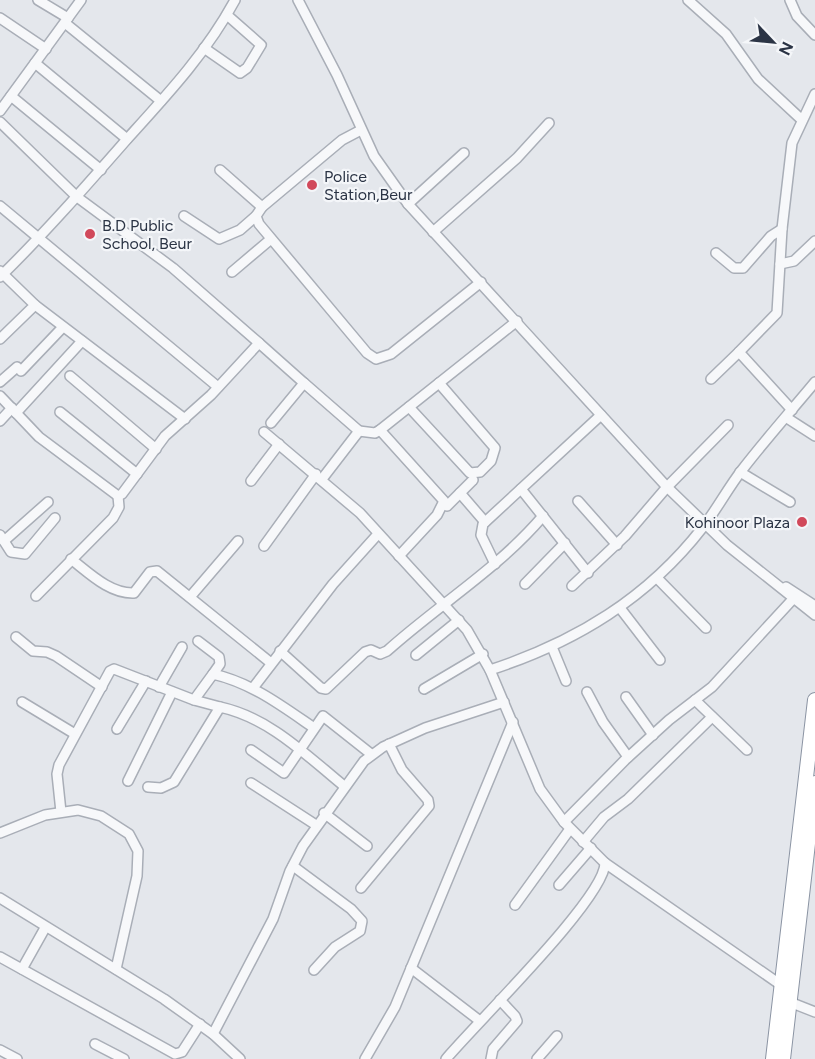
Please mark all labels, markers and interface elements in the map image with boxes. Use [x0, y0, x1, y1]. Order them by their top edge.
north arrow [743, 12, 803, 72]
text: N [775, 39, 797, 58]
place label: Police Station,Beur [324, 167, 413, 204]
marker: Police Station,Beur [305, 178, 319, 192]
place label: B.D Public School, Beur [102, 216, 192, 253]
marker: B.D Public School, Beur [83, 227, 97, 241]
place label: Kohinoor Plaza [685, 513, 790, 532]
marker: Kohinoor Plaza [795, 515, 809, 529]

